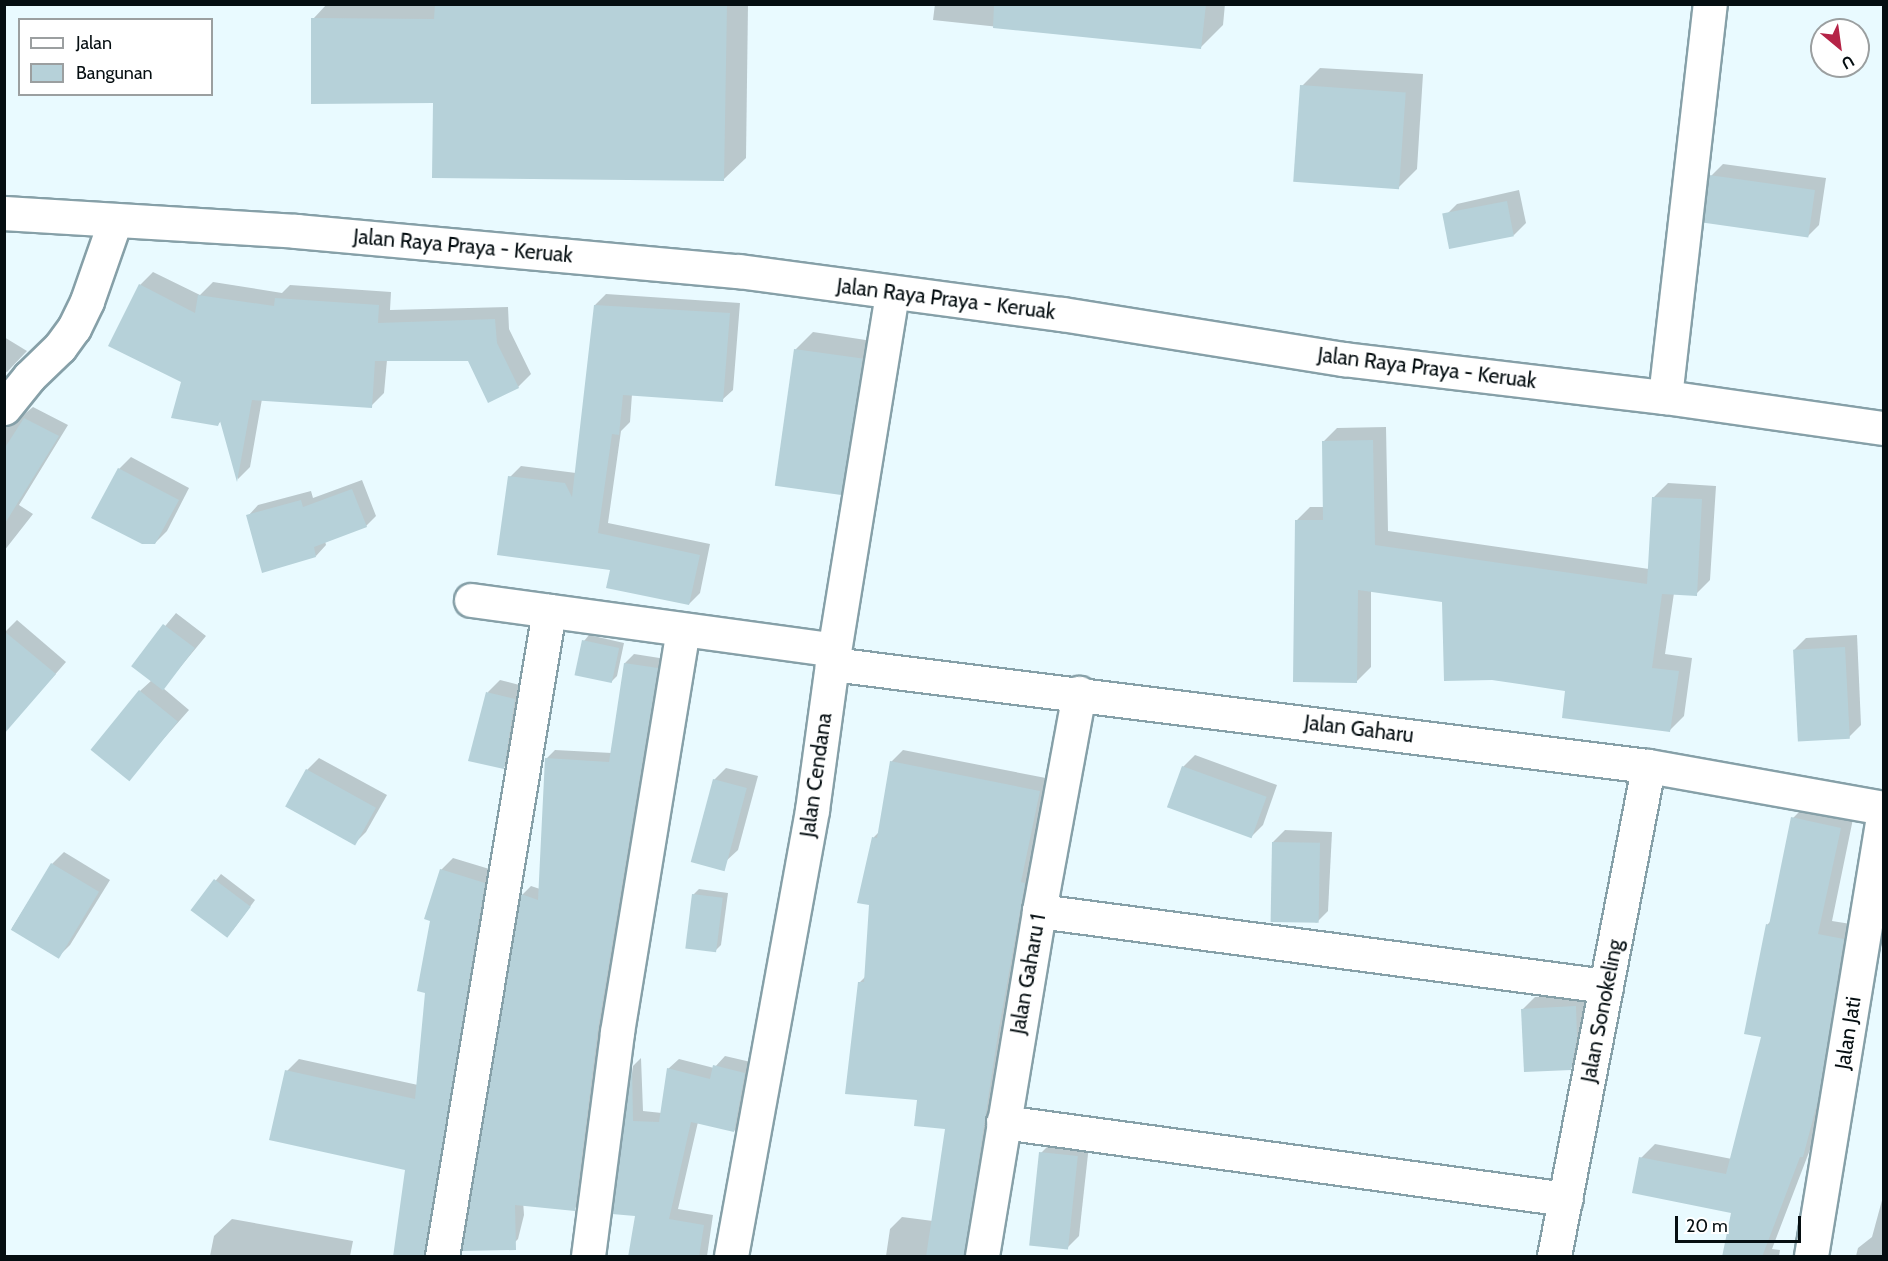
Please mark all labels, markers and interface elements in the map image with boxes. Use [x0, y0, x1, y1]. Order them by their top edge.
legend [18, 18, 213, 96]
north arrow [1810, 18, 1870, 78]
text: Jalan [76, 32, 112, 54]
text: U [1838, 51, 1858, 74]
text: Bangunan [76, 62, 153, 84]
street label: Jalan Raya Praya - Keruak [352, 224, 574, 268]
street label: Jalan Raya Praya - Keruak [835, 273, 1057, 325]
street label: Jalan Raya Praya - Keruak [1316, 342, 1538, 394]
street label: Jalan Gaharu [1303, 710, 1415, 748]
street label: Jalan Cendana [795, 711, 837, 839]
street label: Jalan Gaharu 1 [1005, 912, 1051, 1036]
street label: Jalan Sonokeling [1576, 937, 1628, 1085]
street label: Jalan Jati [1830, 995, 1866, 1071]
scale bar [1678, 1204, 1804, 1242]
text: 20 m [1686, 1215, 1728, 1237]

